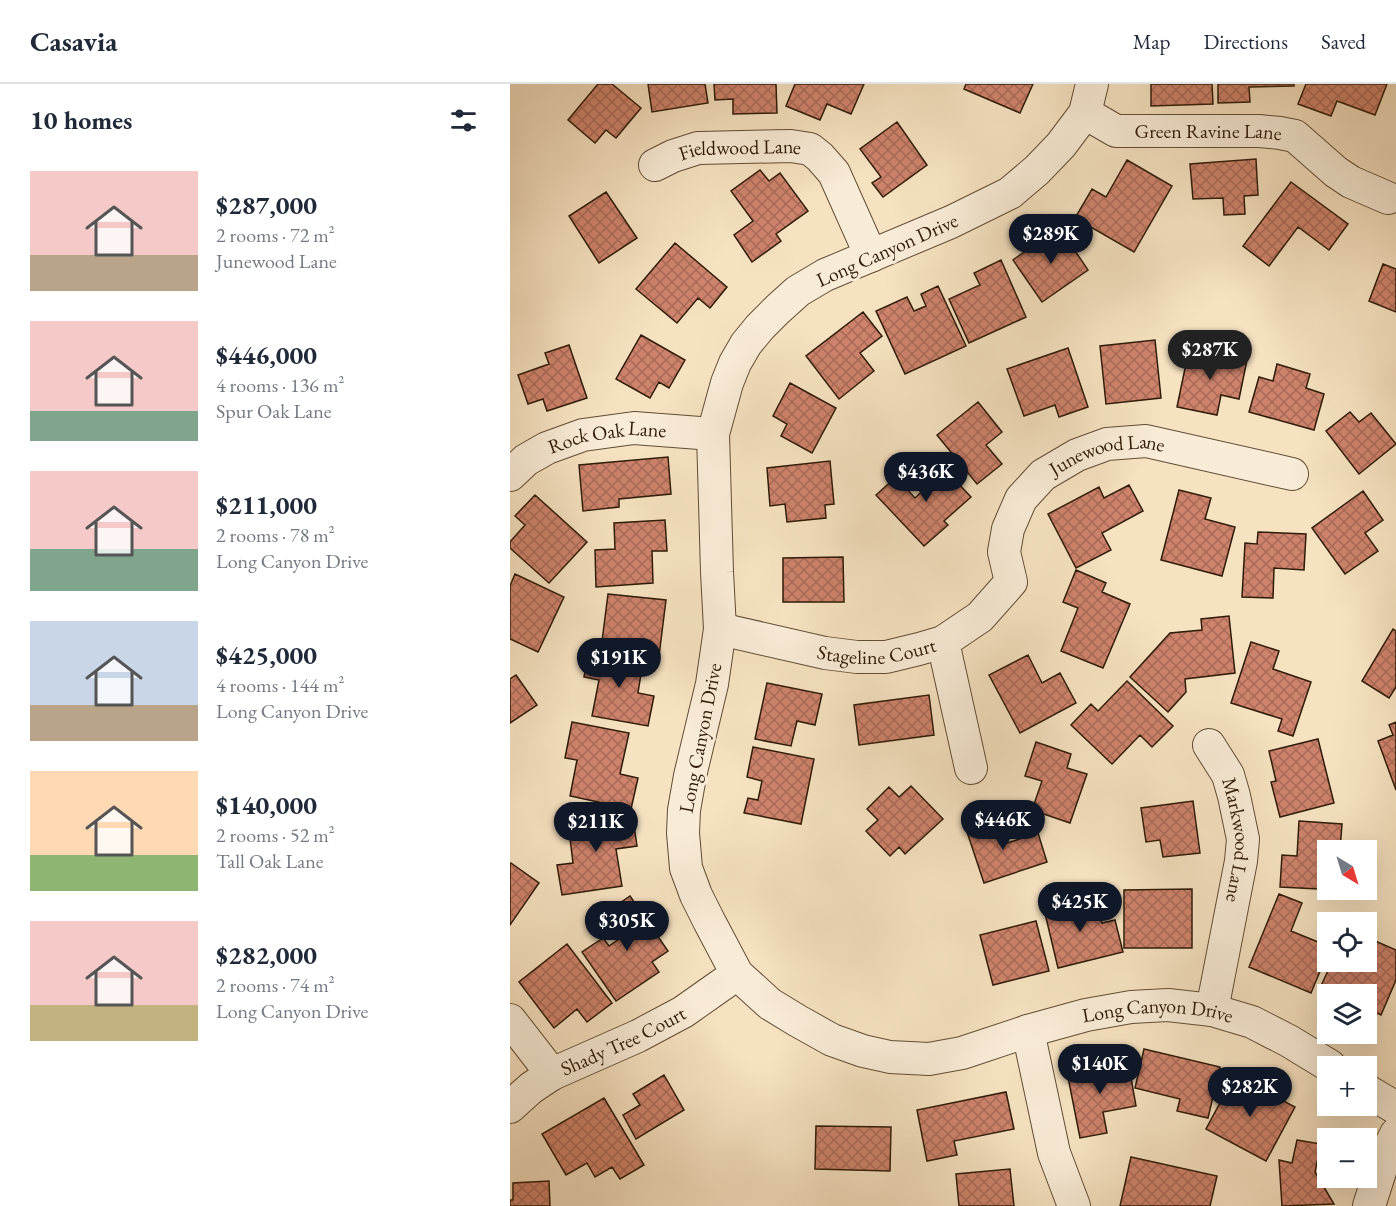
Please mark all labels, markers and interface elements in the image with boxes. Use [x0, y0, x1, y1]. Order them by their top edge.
text: Casavia [30, 23, 118, 59]
text: Map [1133, 28, 1170, 55]
text: Directions [1203, 28, 1288, 55]
text: Saved [1321, 28, 1366, 55]
text: 10 homes [30, 103, 132, 137]
icon: filters [447, 104, 480, 137]
street label: Green Ravine Lane [1135, 118, 1283, 146]
street label: Fieldwood Lane [675, 133, 803, 166]
text: $287,000 [216, 188, 317, 222]
icon: home [78, 195, 150, 267]
street label: Long Canyon Drive [812, 207, 962, 293]
pin: $289K [1009, 214, 1093, 265]
text: $289K [1023, 220, 1079, 246]
text: 2 rooms · 72 m² [216, 222, 335, 248]
text: Junewood Lane [216, 248, 337, 274]
pin: $287K [1168, 330, 1252, 381]
text: $287K [1182, 336, 1238, 362]
text: $446,000 [216, 338, 317, 372]
icon: home [78, 345, 150, 417]
text: 4 rooms · 136 m² [216, 372, 344, 398]
text: Spur Oak Lane [216, 398, 332, 424]
street label: Rock Oak Lane [544, 415, 667, 460]
street label: Junewood Lane [1042, 428, 1168, 483]
pin: $436K [884, 452, 968, 503]
text: $436K [898, 458, 954, 484]
text: $211,000 [216, 488, 317, 522]
icon: home [78, 495, 150, 567]
text: 2 rooms · 78 m² [216, 522, 335, 548]
text: Long Canyon Drive [216, 548, 368, 574]
street label: Stageline Court [815, 632, 940, 670]
text: $425,000 [216, 638, 317, 672]
pin: $191K [577, 638, 661, 689]
text: $191K [591, 644, 647, 670]
icon: home [78, 645, 150, 717]
street label: Long Canyon Drive [673, 661, 727, 815]
text: 4 rooms · 144 m² [216, 672, 344, 698]
text: Long Canyon Drive [216, 698, 368, 724]
street label: Markwood Lane [1216, 774, 1256, 905]
text: $140,000 [216, 788, 317, 822]
icon: home [78, 795, 150, 867]
pin: $446K [961, 800, 1045, 851]
pin: $211K [554, 802, 638, 853]
text: $446K [975, 806, 1031, 832]
text: $211K [568, 808, 624, 834]
text: 2 rooms · 52 m² [216, 822, 335, 848]
north arrow [1317, 840, 1377, 900]
map controls [1317, 840, 1377, 1188]
text: Tall Oak Lane [216, 848, 324, 874]
pin: $425K [1038, 882, 1122, 933]
text: $425K [1052, 888, 1108, 914]
pin: $305K [585, 901, 669, 952]
text: $305K [599, 907, 655, 933]
button: locate [1317, 912, 1377, 972]
text: $282,000 [216, 938, 317, 972]
icon: home [78, 945, 150, 1017]
text: 2 rooms · 74 m² [216, 972, 335, 998]
button: layers [1317, 984, 1377, 1044]
street label: Long Canyon Drive [1080, 992, 1237, 1029]
text: Long Canyon Drive [216, 998, 368, 1024]
street label: Shady Tree Court [556, 1000, 691, 1082]
pin: $140K [1058, 1044, 1142, 1095]
text: $140K [1072, 1050, 1128, 1076]
button: + [1317, 1056, 1377, 1116]
pin: $282K [1208, 1067, 1292, 1118]
text: $282K [1222, 1073, 1278, 1099]
button: − [1317, 1128, 1377, 1188]

